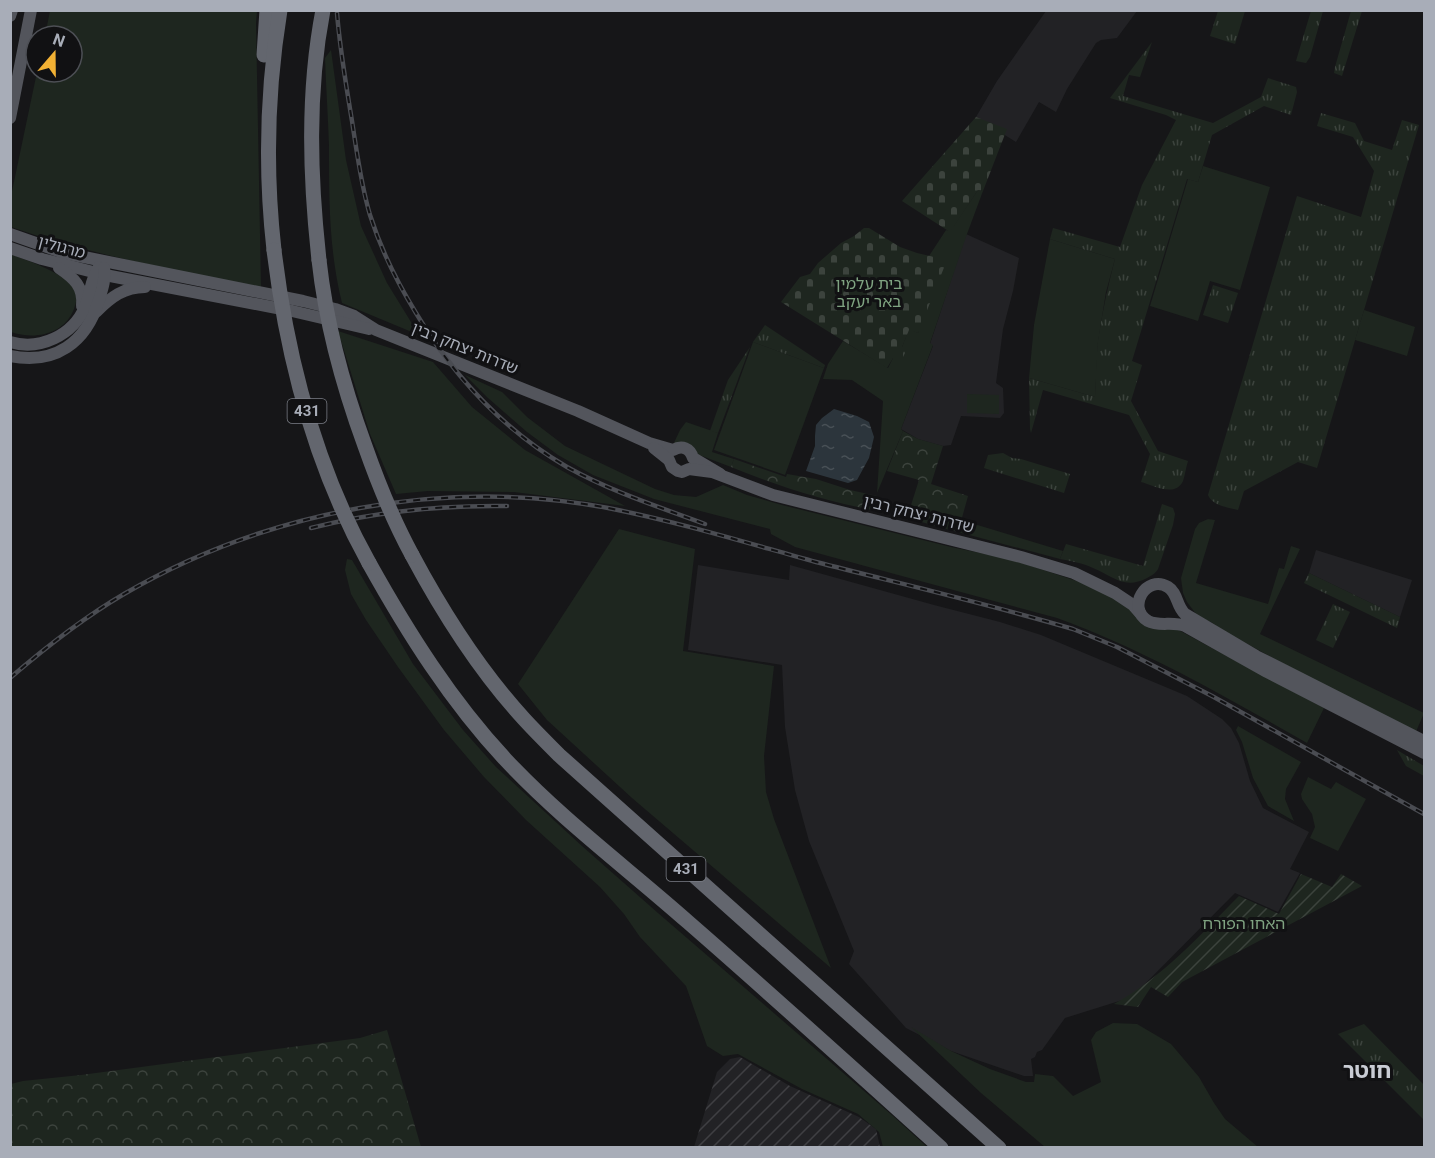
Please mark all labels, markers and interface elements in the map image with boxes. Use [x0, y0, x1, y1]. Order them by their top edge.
north arrow [24, 24, 84, 84]
text: N [50, 30, 68, 51]
street label: מרגולין [36, 232, 88, 262]
park label: בית עלמין באר יעקב [836, 274, 902, 311]
street label: שדרות יצחק רבין [409, 318, 521, 378]
road number: 431 [288, 399, 326, 423]
street label: שדרות יצחק רבין [862, 491, 976, 537]
road number: 431 [666, 857, 706, 881]
park label: האחו הפורח [1203, 914, 1285, 933]
district label: חוטר [1343, 1058, 1391, 1083]

